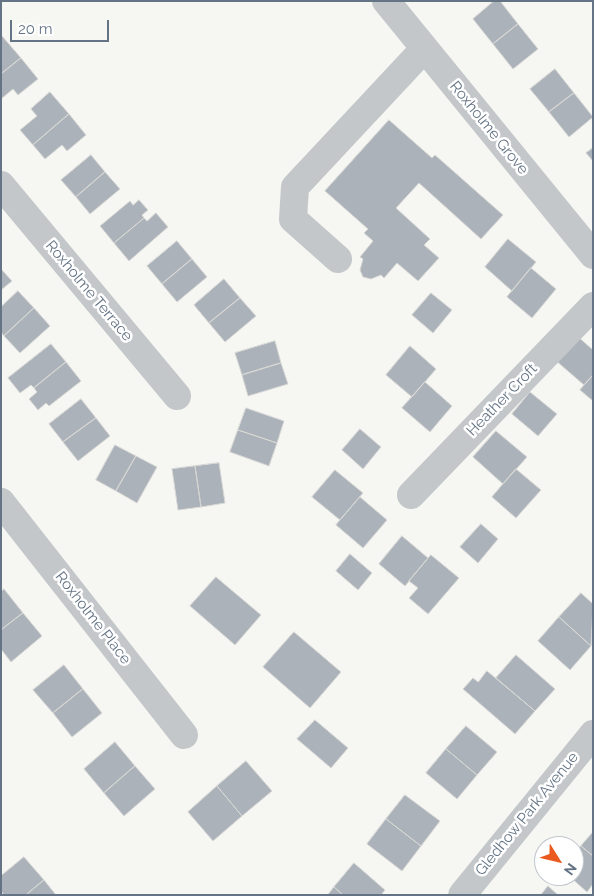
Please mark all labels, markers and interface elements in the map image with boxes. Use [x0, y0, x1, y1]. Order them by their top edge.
scale bar [12, 10, 111, 42]
text: 20 m [18, 20, 53, 38]
street label: Roxholme Grove [446, 78, 532, 178]
street label: Roxholme Terrace [42, 237, 136, 345]
street label: Heather Croft [463, 360, 541, 440]
street label: Roxholme Place [51, 568, 135, 668]
street label: Gledhow Park Avenue [472, 749, 582, 879]
north arrow [534, 836, 584, 886]
text: N [561, 860, 580, 878]

